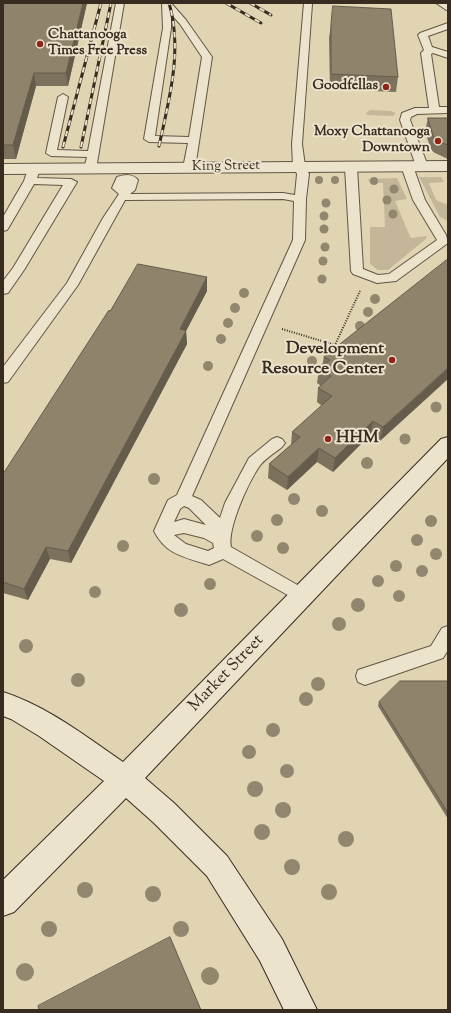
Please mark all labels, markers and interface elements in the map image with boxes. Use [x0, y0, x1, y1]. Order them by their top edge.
place label: Chattanooga Times Free Press [48, 28, 147, 60]
marker: Chattanooga Times Free Press [35, 39, 45, 49]
place label: Goodfellas [313, 79, 378, 95]
marker: Goodfellas [381, 82, 391, 92]
place label: Moxy Chattanooga Downtown [314, 125, 430, 158]
marker: Moxy Chattanooga Downtown [433, 136, 443, 146]
street label: King Street [192, 158, 260, 176]
place label: Development Resource Center [262, 340, 384, 380]
marker: Development Resource Center [387, 355, 397, 365]
place label: HHM [336, 429, 379, 449]
marker: HHM [323, 434, 333, 444]
street label: Market Street [185, 631, 269, 717]

